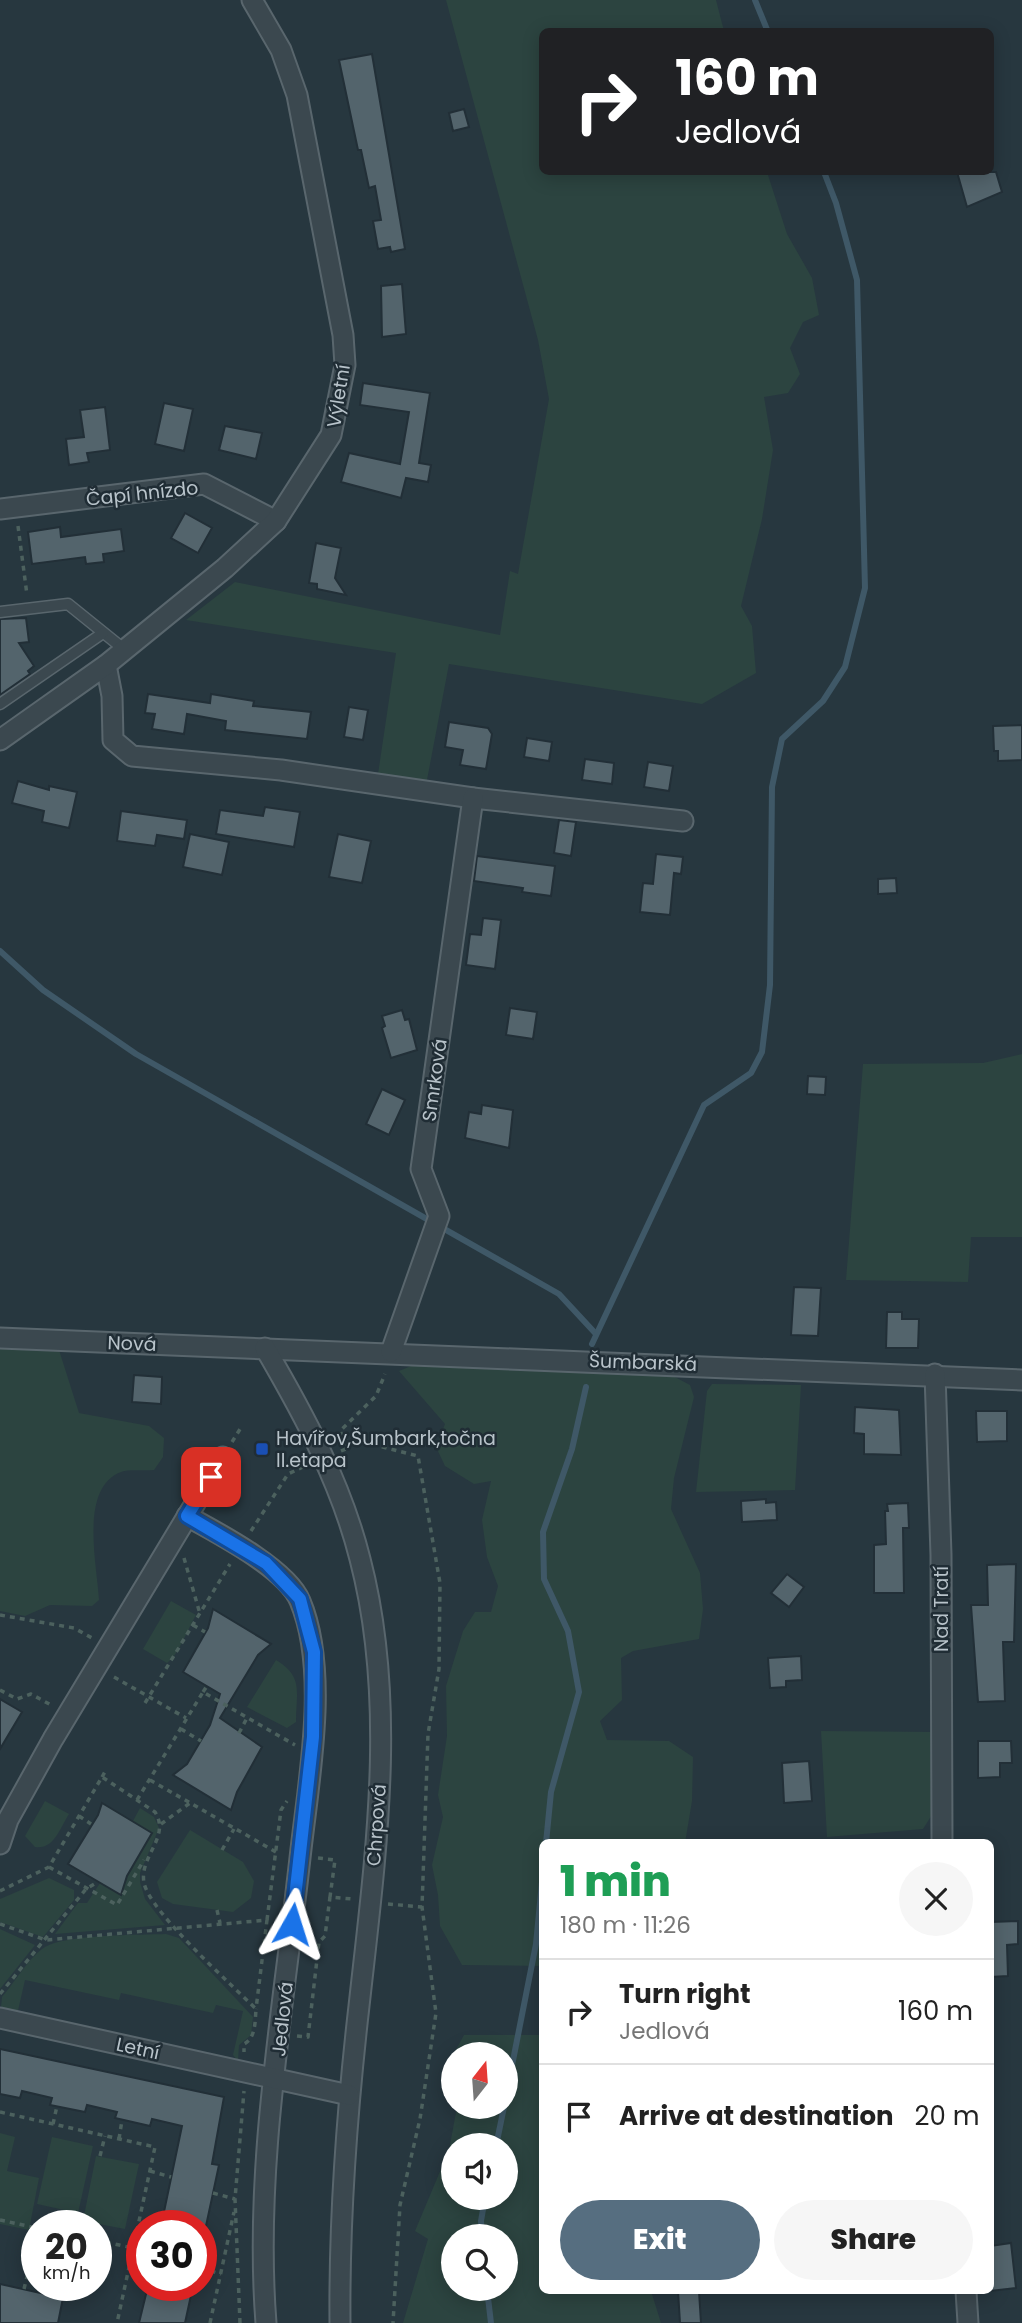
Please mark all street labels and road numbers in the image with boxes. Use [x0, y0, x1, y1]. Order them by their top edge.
street label: Výletní [320, 362, 357, 430]
street label: Čapí hnízdo [85, 474, 200, 513]
street label: Smrková [415, 1037, 454, 1123]
street label: Nová [107, 1329, 157, 1358]
street label: Šumbarská [588, 1347, 698, 1378]
street label: Nad Tratí [928, 1566, 955, 1652]
street label: Chrpová [360, 1783, 393, 1867]
street label: Jedlová [265, 1980, 300, 2058]
street label: Letní [114, 2031, 162, 2066]

